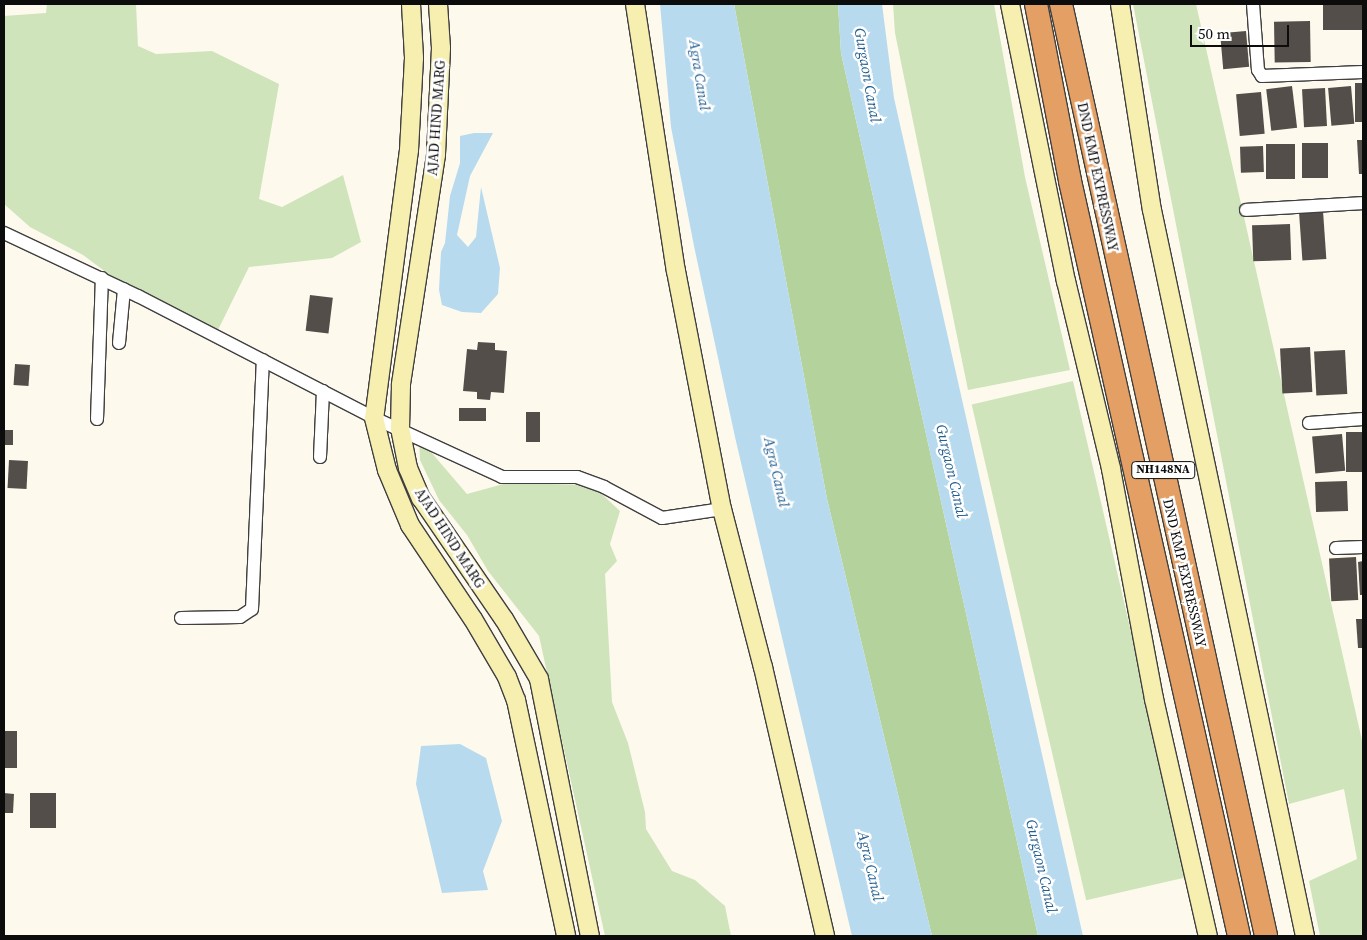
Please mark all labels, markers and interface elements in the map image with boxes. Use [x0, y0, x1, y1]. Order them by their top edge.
scale bar [1192, 15, 1291, 47]
text: 50 m [1198, 23, 1230, 44]
water label: Gurgaon Canal [851, 26, 885, 124]
water label: Agra Canal [686, 38, 714, 112]
street label: AJAD HIND MARG [424, 60, 448, 176]
street label: DND KMP EXPRESSWAY [1074, 101, 1122, 253]
water label: Gurgaon Canal [933, 423, 971, 519]
water label: Agra Canal [760, 435, 794, 509]
road number: NH148NA [1130, 460, 1196, 480]
street label: AJAD HIND MARG [411, 485, 489, 591]
street label: DND KMP EXPRESSWAY [1160, 497, 1210, 649]
water label: Gurgaon Canal [1023, 818, 1061, 914]
water label: Agra Canal [854, 829, 888, 903]

